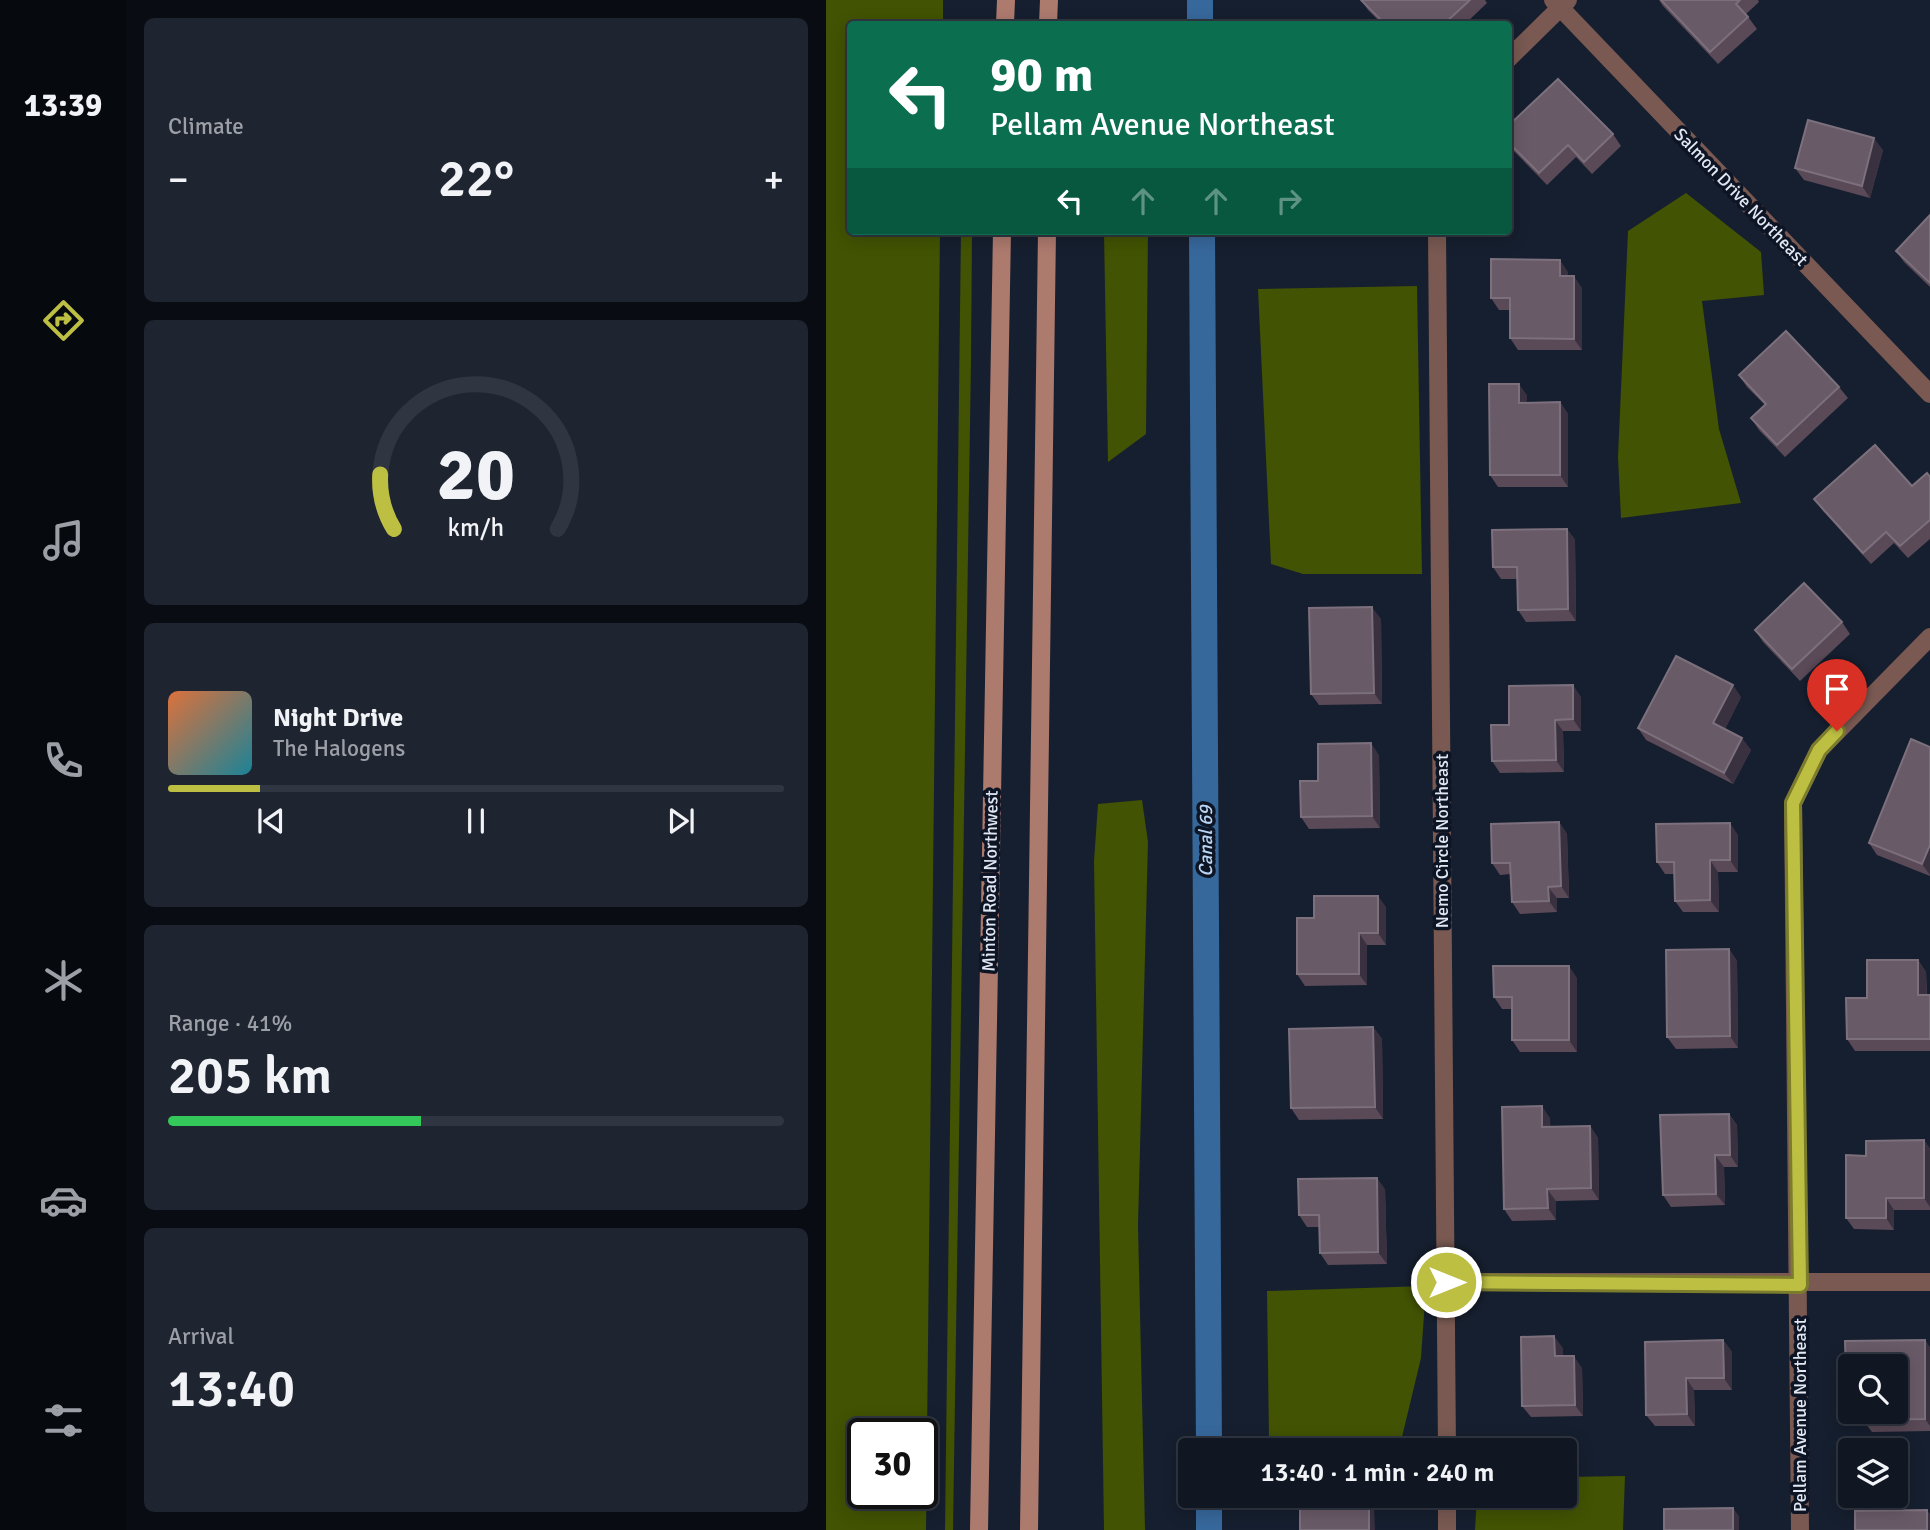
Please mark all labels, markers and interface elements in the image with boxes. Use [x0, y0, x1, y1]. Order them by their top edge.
text: 90 m [990, 45, 1093, 105]
icon: left [875, 49, 966, 140]
text: 13:39 [24, 86, 102, 125]
text: Pellam Avenue Northeast [990, 105, 1335, 144]
text: Climate [168, 112, 244, 141]
street label: Salmon Drive Northeast [1669, 123, 1813, 271]
text: 22° [438, 147, 514, 211]
text: − [168, 156, 189, 203]
text: + [763, 156, 784, 203]
icon: left [1051, 182, 1089, 220]
icon: ahead [1124, 182, 1162, 220]
icon: ahead [1197, 182, 1235, 220]
icon: right [1270, 182, 1308, 220]
icon: directions [39, 296, 88, 345]
text: 20 [437, 431, 515, 520]
text: km/h [448, 511, 504, 542]
icon: music [39, 516, 88, 565]
pin [1807, 659, 1867, 731]
icon: arrive [1818, 670, 1856, 708]
text: Night Drive [273, 702, 403, 734]
text: The Halogens [273, 734, 405, 763]
icon: phone [39, 736, 88, 785]
street label: Nemo Circle Northeast [1431, 754, 1453, 928]
street label: Minton Road Northwest [977, 790, 1003, 972]
icon: previous [252, 802, 290, 840]
icon: pause [457, 802, 495, 840]
icon: next [662, 802, 700, 840]
water label: Canal 69 [1194, 804, 1218, 877]
icon: climate [39, 956, 88, 1005]
text: Range · 41% [168, 1009, 292, 1038]
text: 205 km [168, 1044, 332, 1108]
icon: car [39, 1176, 88, 1225]
position arrow [1409, 1245, 1483, 1319]
street label: Pellam Avenue Northeast [1789, 1318, 1811, 1512]
text: Arrival [168, 1322, 234, 1351]
map controls [1838, 1354, 1908, 1508]
button: search [1838, 1354, 1908, 1424]
text: 13:40 [168, 1357, 295, 1421]
icon: filters [39, 1396, 88, 1445]
speed limit sign: 30 [847, 1418, 938, 1509]
button: layers [1838, 1438, 1908, 1508]
text: 13:40 · 1 min · 240 m [1261, 1457, 1494, 1489]

